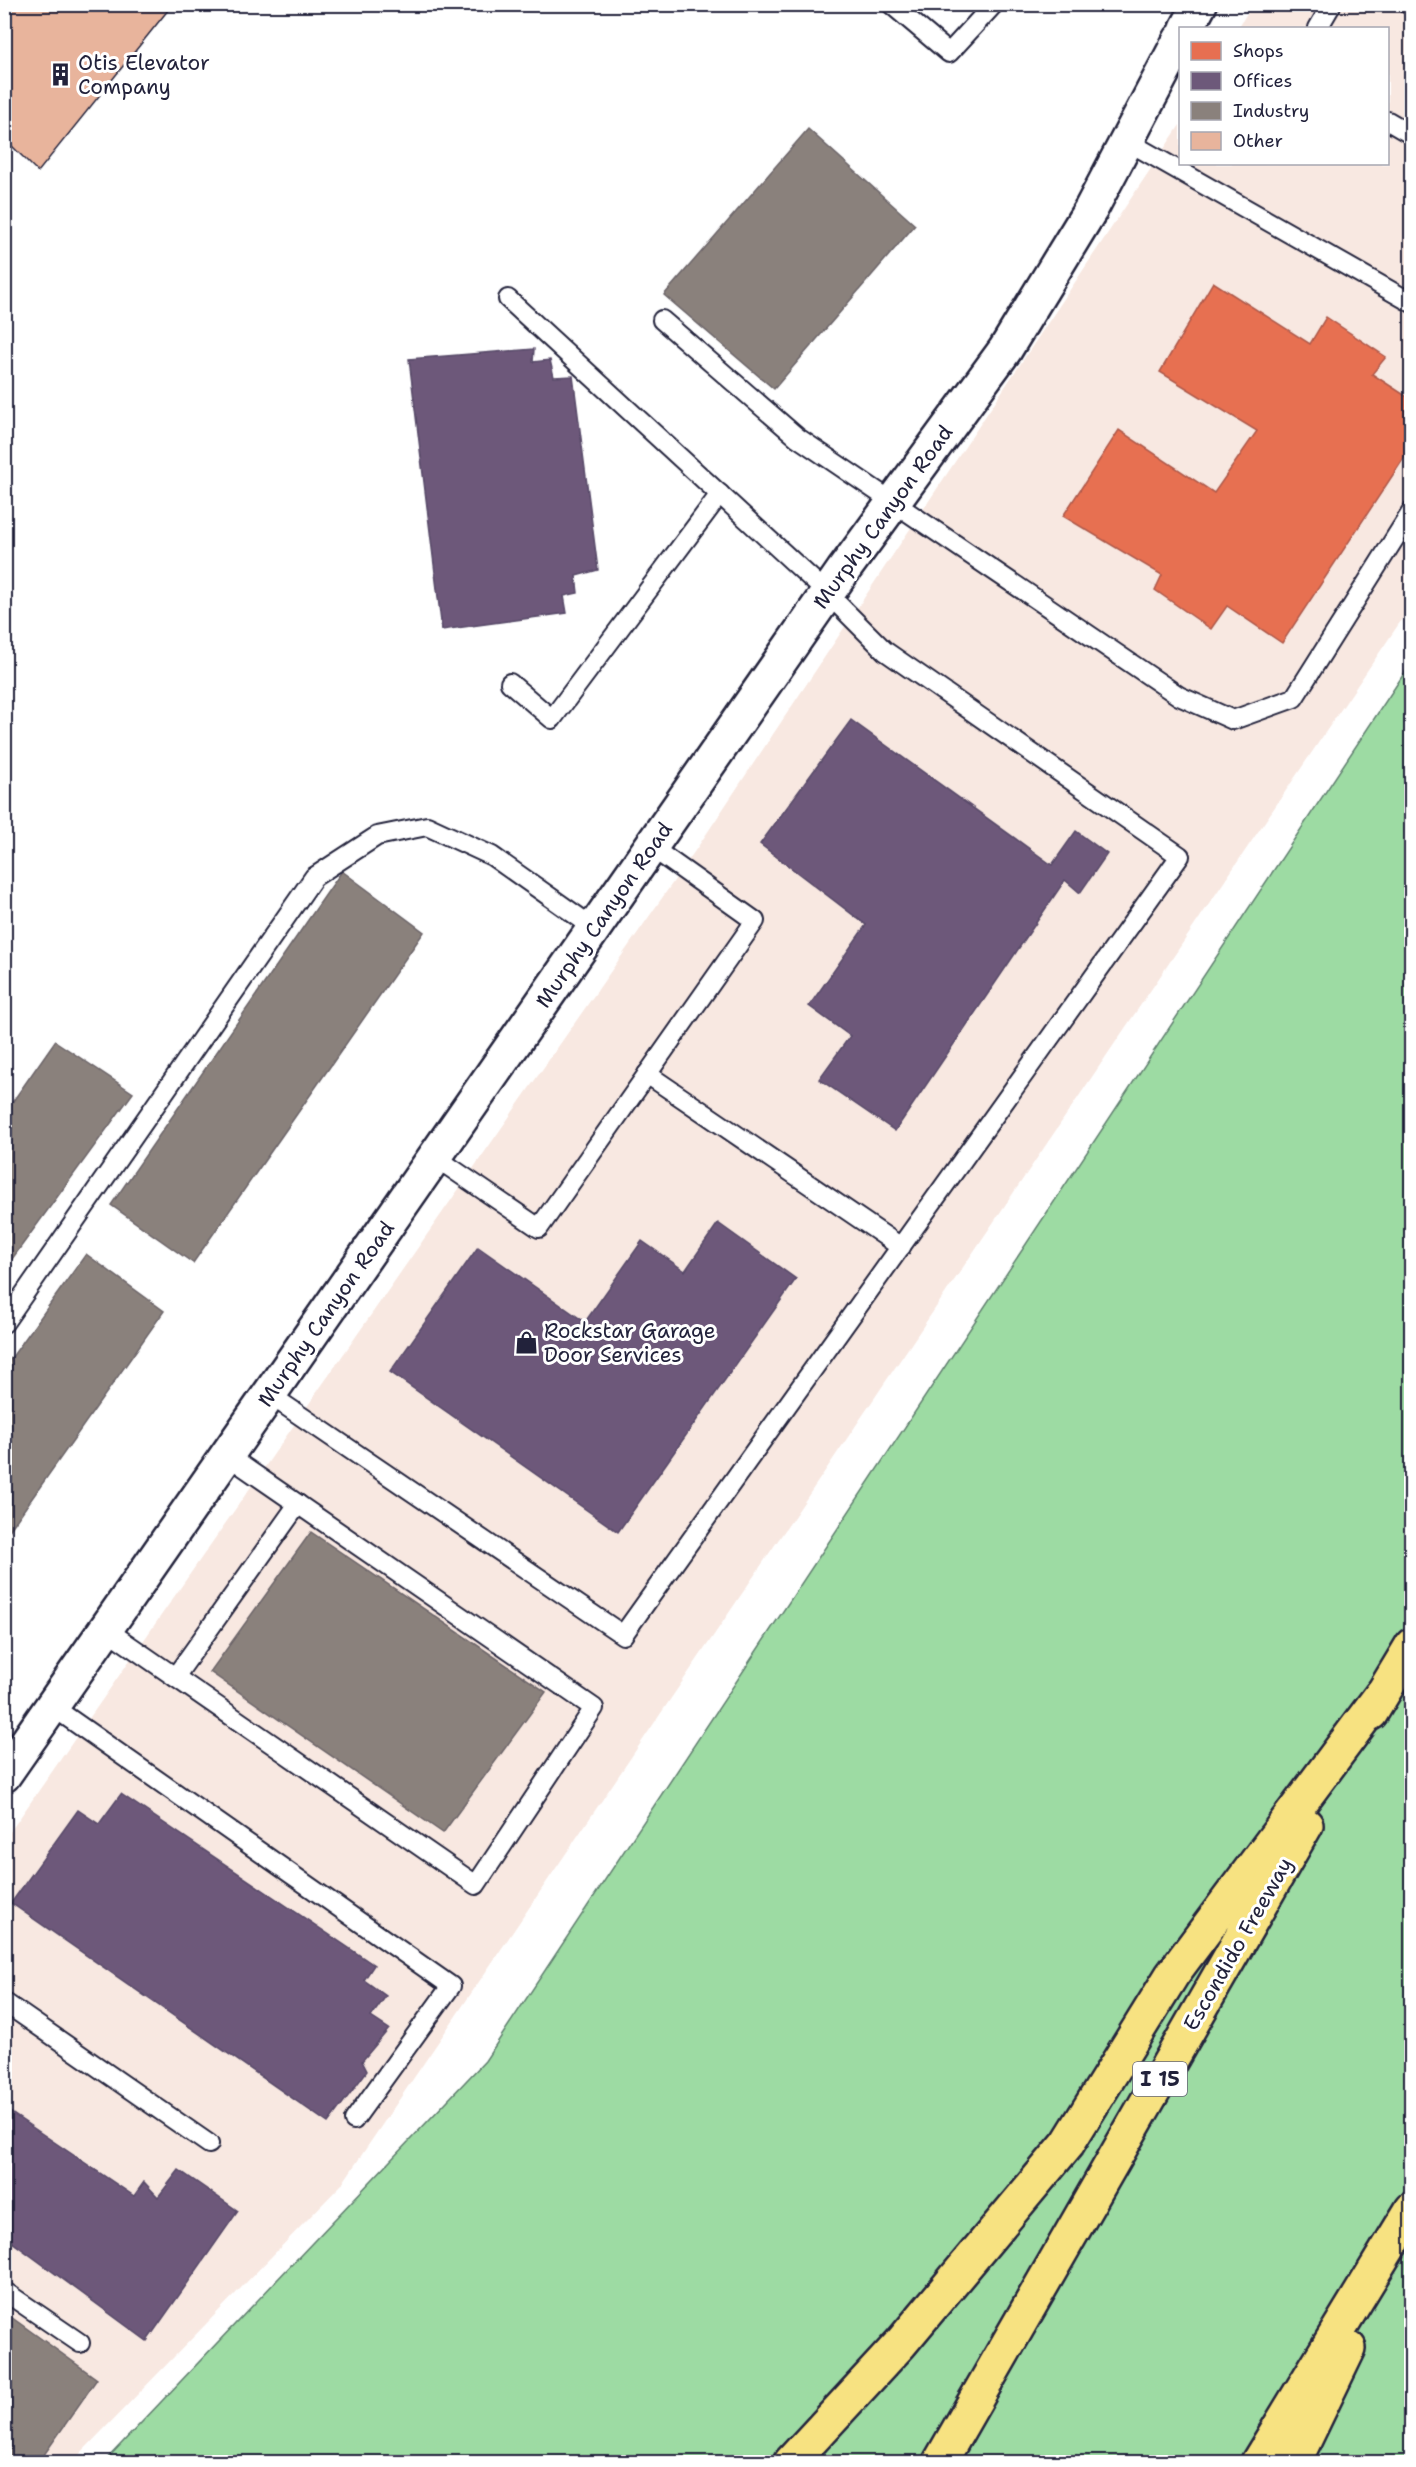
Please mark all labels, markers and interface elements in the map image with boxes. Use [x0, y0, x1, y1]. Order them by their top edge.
legend [1179, 27, 1389, 165]
text: Shops [1233, 39, 1284, 63]
place label: Otis Elevator Company [78, 49, 210, 101]
building icon: Otis Elevator Company [47, 62, 73, 88]
text: Offices [1233, 69, 1292, 93]
text: Industry [1233, 99, 1309, 123]
text: Other [1233, 129, 1283, 153]
street label: Murphy Canyon Road [807, 419, 959, 615]
street label: Murphy Canyon Road [529, 817, 679, 1013]
street label: Murphy Canyon Road [251, 1216, 401, 1412]
place label: Rockstar Garage Door Services [544, 1317, 716, 1369]
shop icon: Rockstar Garage Door Services [513, 1330, 539, 1356]
street label: Escondido Freeway [1177, 1852, 1299, 2036]
road number: I 15 [1133, 2062, 1187, 2096]

